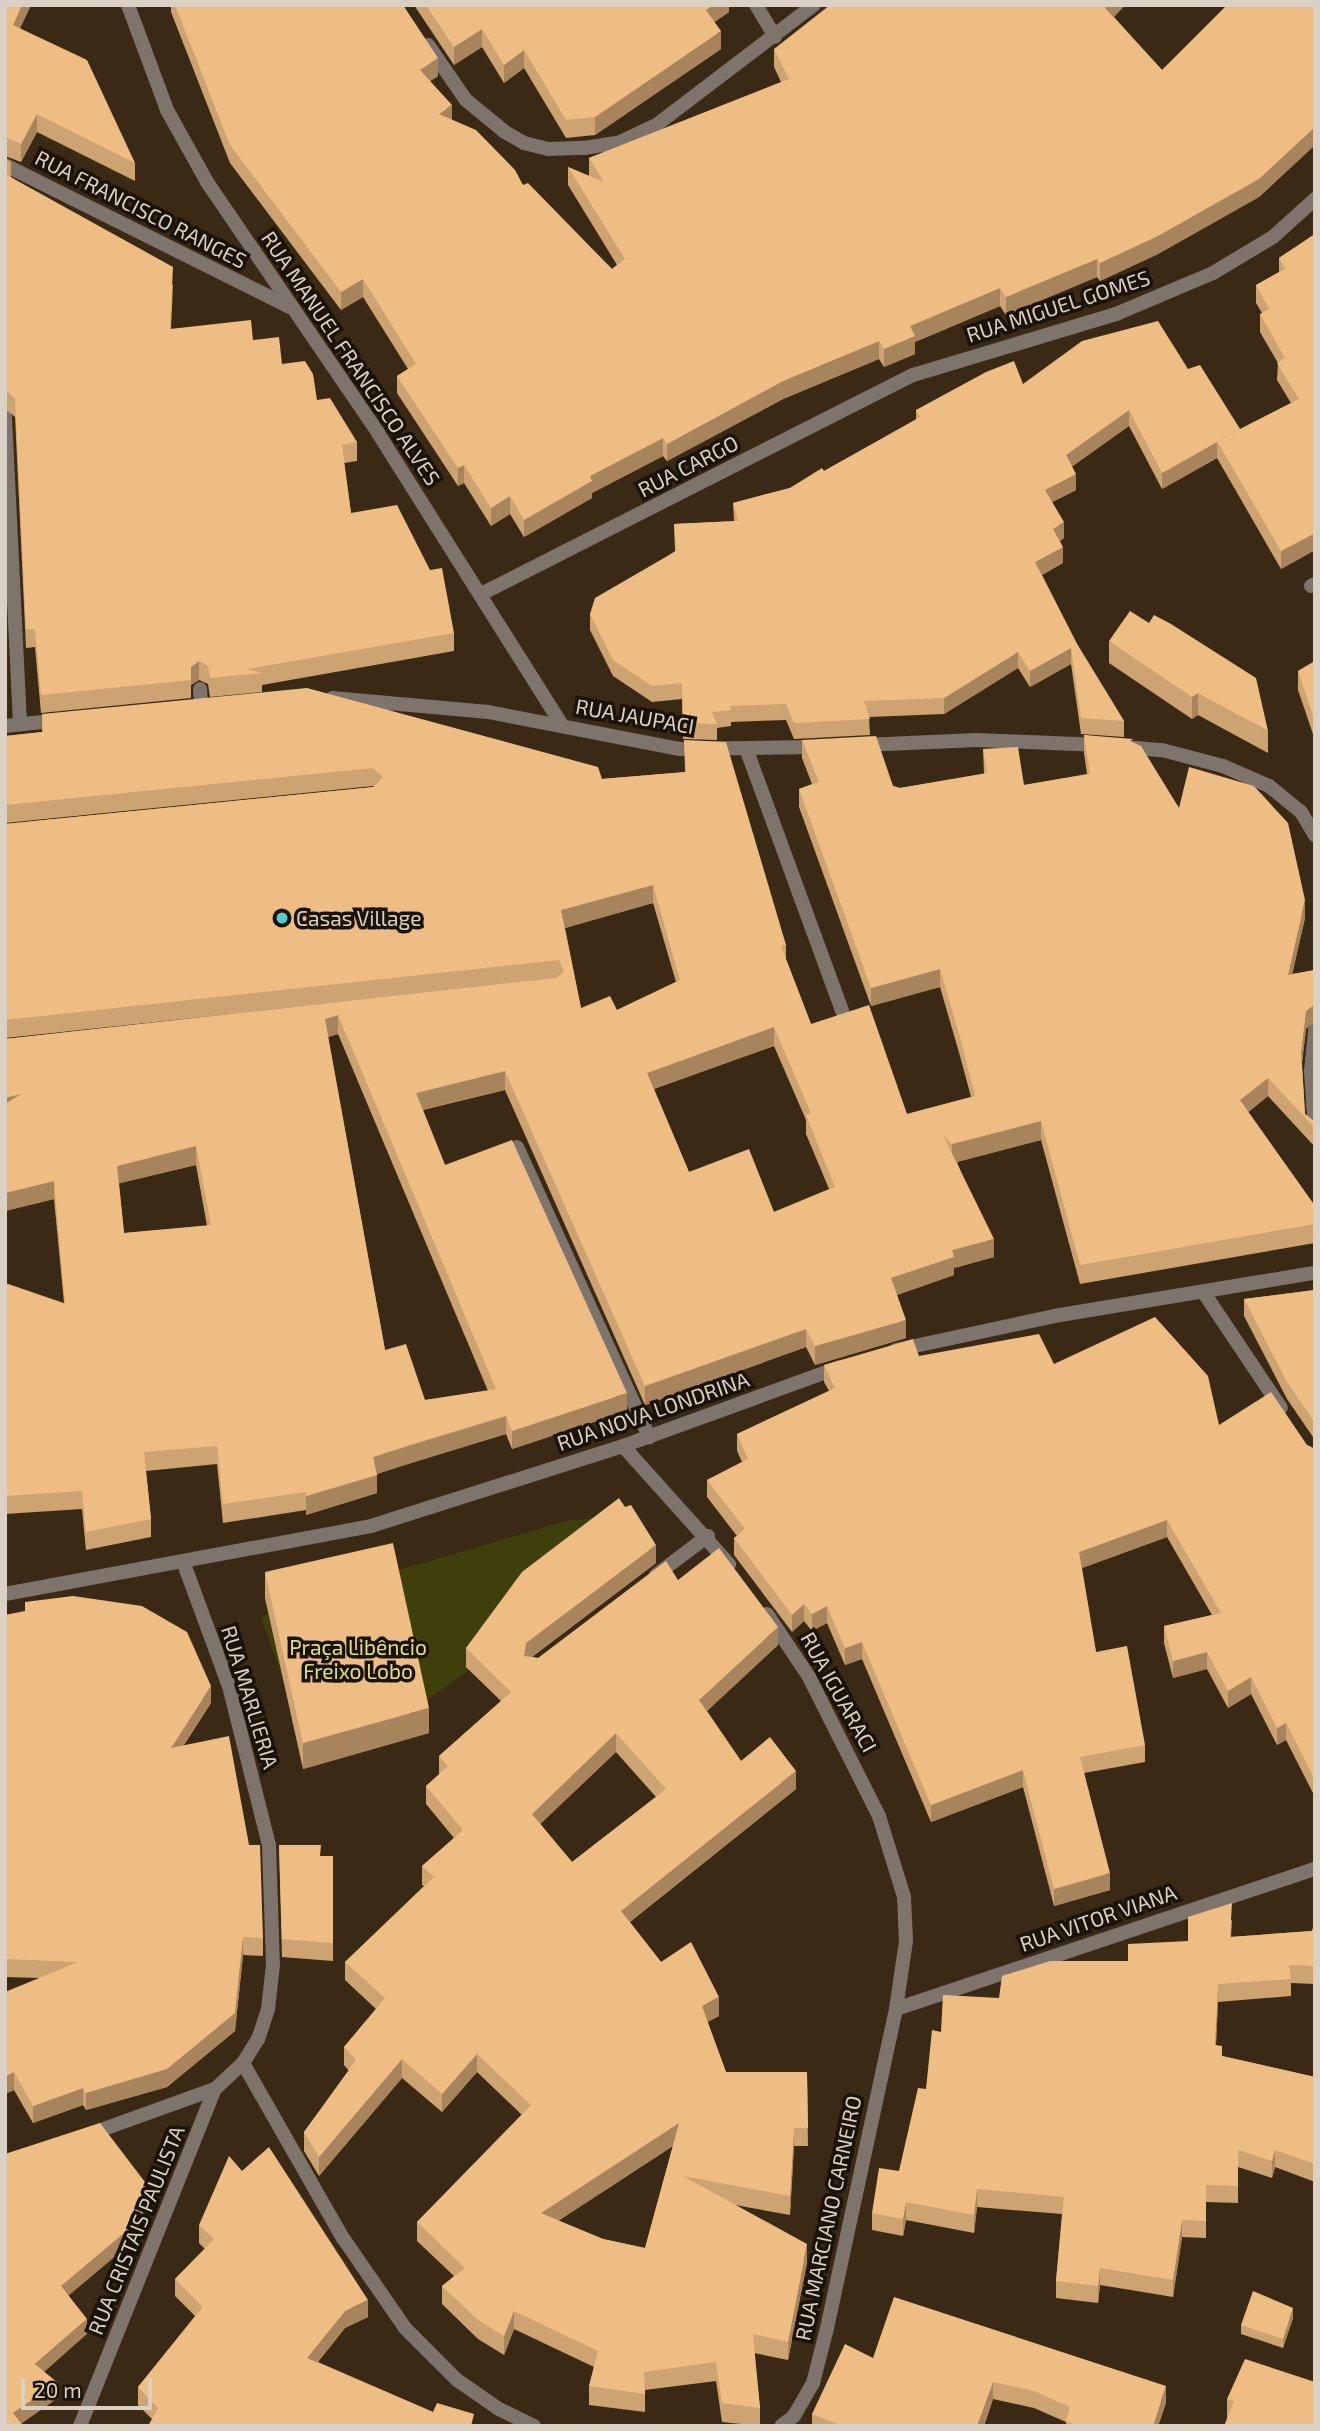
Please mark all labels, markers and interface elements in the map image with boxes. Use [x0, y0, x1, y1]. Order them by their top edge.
street label: RUA FRANCISCO RANGES [31, 145, 251, 273]
street label: RUA MANUEL FRANCISCO ALVES [256, 226, 446, 490]
street label: RUA MIGUEL GOMES [963, 264, 1153, 348]
street label: RUA CARGO [633, 430, 743, 502]
street label: RUA JAUPACI [573, 693, 697, 739]
place label: Casas Village [296, 905, 422, 931]
marker: Casas Village [274, 910, 290, 926]
street label: RUA NOVA LONDRINA [553, 1366, 753, 1456]
street label: RUA MARLIERIA [216, 1622, 284, 1772]
street label: RUA IGUARACI [796, 1627, 882, 1757]
park label: Praça Libêncio Freixo Lobo [289, 1634, 427, 1684]
street label: RUA VITOR VIANA [1016, 1879, 1180, 1957]
street label: RUA MARCIANO CARNEIRO [790, 2093, 866, 2343]
street label: RUA CRISTAIS PAULISTA [82, 2122, 190, 2338]
scale bar [24, 2364, 156, 2408]
text: 20 m [34, 2377, 82, 2402]

